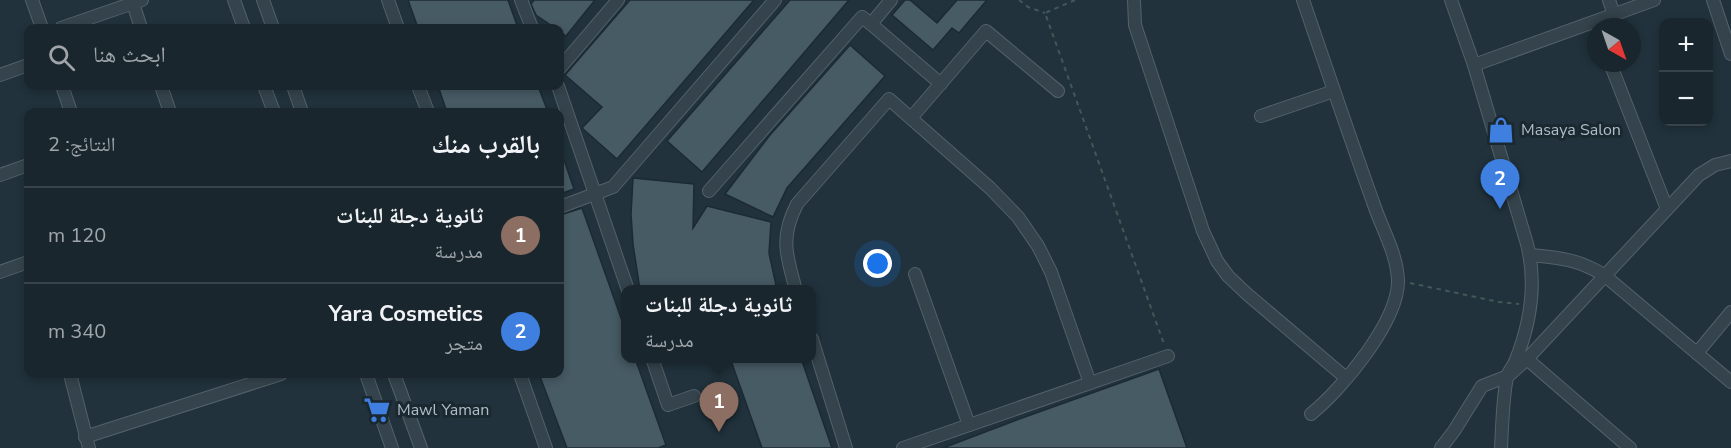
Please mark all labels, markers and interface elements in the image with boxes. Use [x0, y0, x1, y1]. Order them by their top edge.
north arrow [1587, 18, 1641, 72]
map controls [1659, 18, 1713, 126]
button: + [1659, 18, 1713, 72]
search box [24, 24, 564, 90]
text: ابحث هنا [93, 40, 166, 70]
icon: search [45, 41, 78, 74]
button: − [1659, 72, 1713, 126]
shop icon: Masaya Salon [1486, 115, 1516, 145]
place label: Masaya Salon [1521, 119, 1621, 141]
text: بالقرب منك [432, 127, 540, 162]
text: النتائج: 2 [48, 131, 116, 158]
pin: 2 [1480, 160, 1520, 209]
text: ثانوية دجلة للبنات [336, 201, 483, 231]
text: 120 m [48, 222, 106, 249]
text: 1 [515, 222, 527, 249]
text: مدرسة [434, 238, 483, 265]
your location [863, 249, 892, 278]
popup [621, 285, 816, 363]
text: ثانوية دجلة للبنات [645, 290, 792, 320]
text: Yara Cosmetics [329, 299, 483, 329]
text: 340 m [48, 318, 106, 345]
text: 2 [515, 318, 527, 345]
text: مدرسة [645, 327, 694, 354]
text: متجر [445, 330, 483, 357]
pin: 1 [700, 382, 738, 432]
supermarket icon: Mawl Yaman [362, 395, 392, 425]
place label: Mawl Yaman [397, 399, 489, 421]

